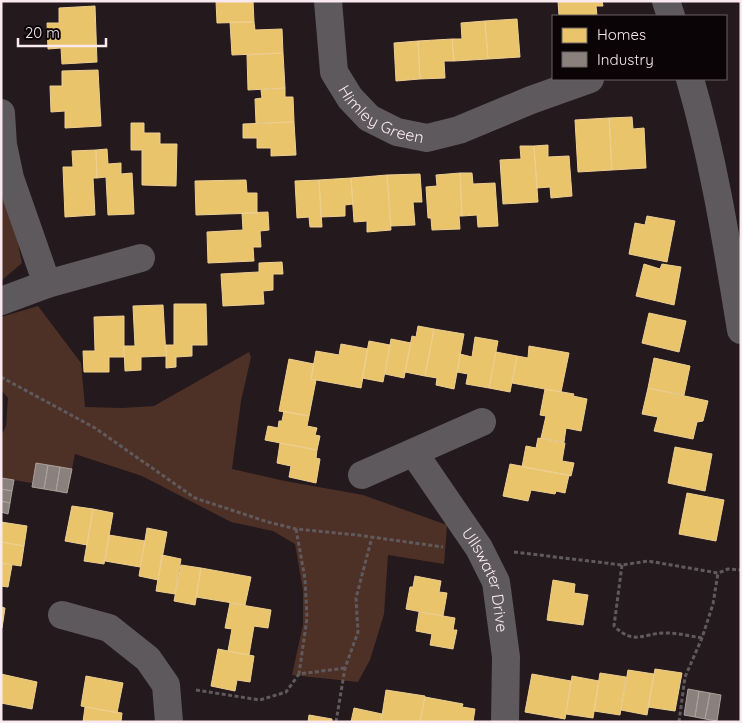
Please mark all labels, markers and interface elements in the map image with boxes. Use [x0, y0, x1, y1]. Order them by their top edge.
scale bar [18, 15, 105, 47]
legend [552, 15, 727, 80]
text: 20 m [25, 23, 60, 42]
text: Homes [597, 25, 646, 44]
text: Industry [597, 50, 654, 69]
street label: Himley Green [334, 81, 426, 147]
street label: Ullswater Drive [458, 523, 513, 634]

